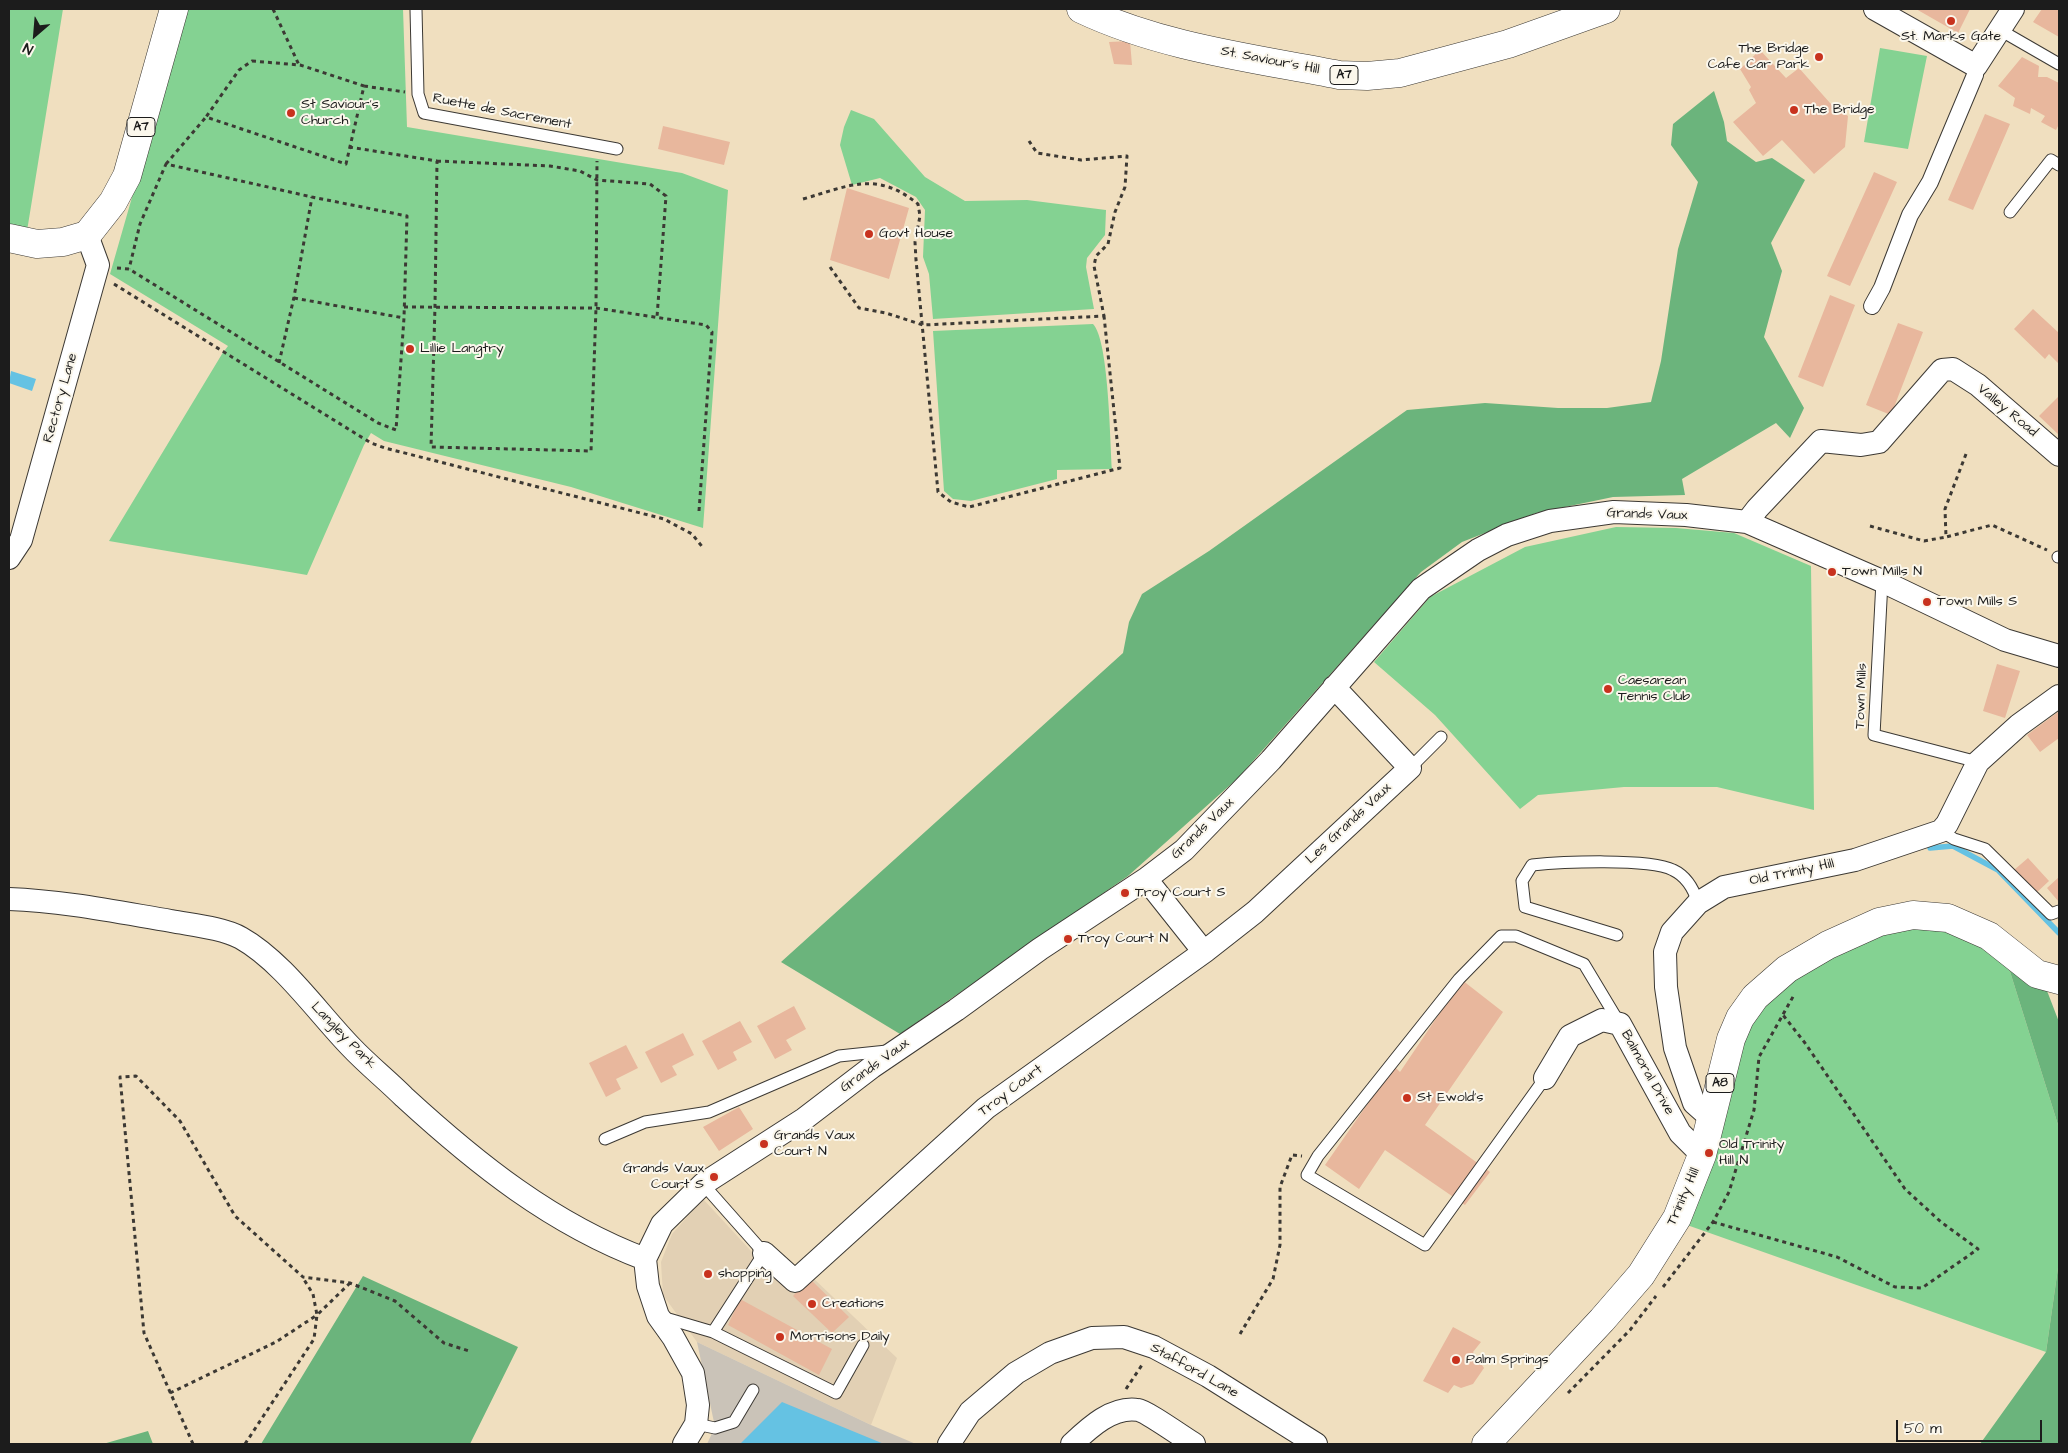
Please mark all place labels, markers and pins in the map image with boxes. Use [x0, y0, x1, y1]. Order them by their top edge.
marker: St. Marks Gate [1945, 15, 1957, 27]
place label: St. Marks Gate [1901, 29, 2001, 45]
place label: The Bridge Cafe Car Park [1708, 41, 1809, 74]
marker: The Bridge Cafe Car Park [1813, 51, 1825, 63]
place label: St Saviour's Church [301, 97, 379, 130]
place label: The Bridge [1804, 102, 1875, 118]
marker: The Bridge [1788, 104, 1800, 116]
marker: St Saviour's Church [285, 107, 297, 119]
place label: Govt House [879, 226, 953, 242]
marker: Govt House [863, 228, 875, 240]
place label: Lillie Langtry [420, 341, 504, 357]
marker: Lillie Langtry [404, 343, 416, 355]
place label: Town Mills N [1842, 564, 1922, 580]
marker: Town Mills N [1826, 566, 1838, 578]
place label: Town Mills S [1937, 594, 2017, 610]
marker: Town Mills S [1921, 596, 1933, 608]
place label: Caesarean Tennis Club [1618, 673, 1690, 706]
marker: Caesarean Tennis Club [1602, 683, 1614, 695]
place label: Troy Court S [1135, 885, 1225, 901]
marker: Troy Court S [1119, 887, 1131, 899]
place label: Troy Court N [1078, 931, 1168, 947]
marker: Troy Court N [1062, 933, 1074, 945]
place label: St Ewold's [1417, 1090, 1483, 1106]
marker: St Ewold's [1401, 1092, 1413, 1104]
place label: Grands Vaux Court N [774, 1128, 855, 1160]
place label: Old Trinity Hill N [1719, 1137, 1784, 1170]
marker: Grands Vaux Court N [758, 1138, 770, 1150]
marker: Old Trinity Hill N [1703, 1147, 1715, 1159]
place label: Grands Vaux Court S [623, 1161, 704, 1194]
marker: Grands Vaux Court S [708, 1171, 720, 1183]
place label: shopping [718, 1266, 772, 1282]
marker: shopping [702, 1268, 714, 1280]
place label: Creations [822, 1296, 884, 1312]
marker: Creations [806, 1298, 818, 1310]
place label: Morrisons Daily [790, 1329, 890, 1345]
marker: Morrisons Daily [774, 1331, 786, 1343]
place label: Palm Springs [1466, 1352, 1549, 1368]
marker: Palm Springs [1450, 1354, 1462, 1366]

